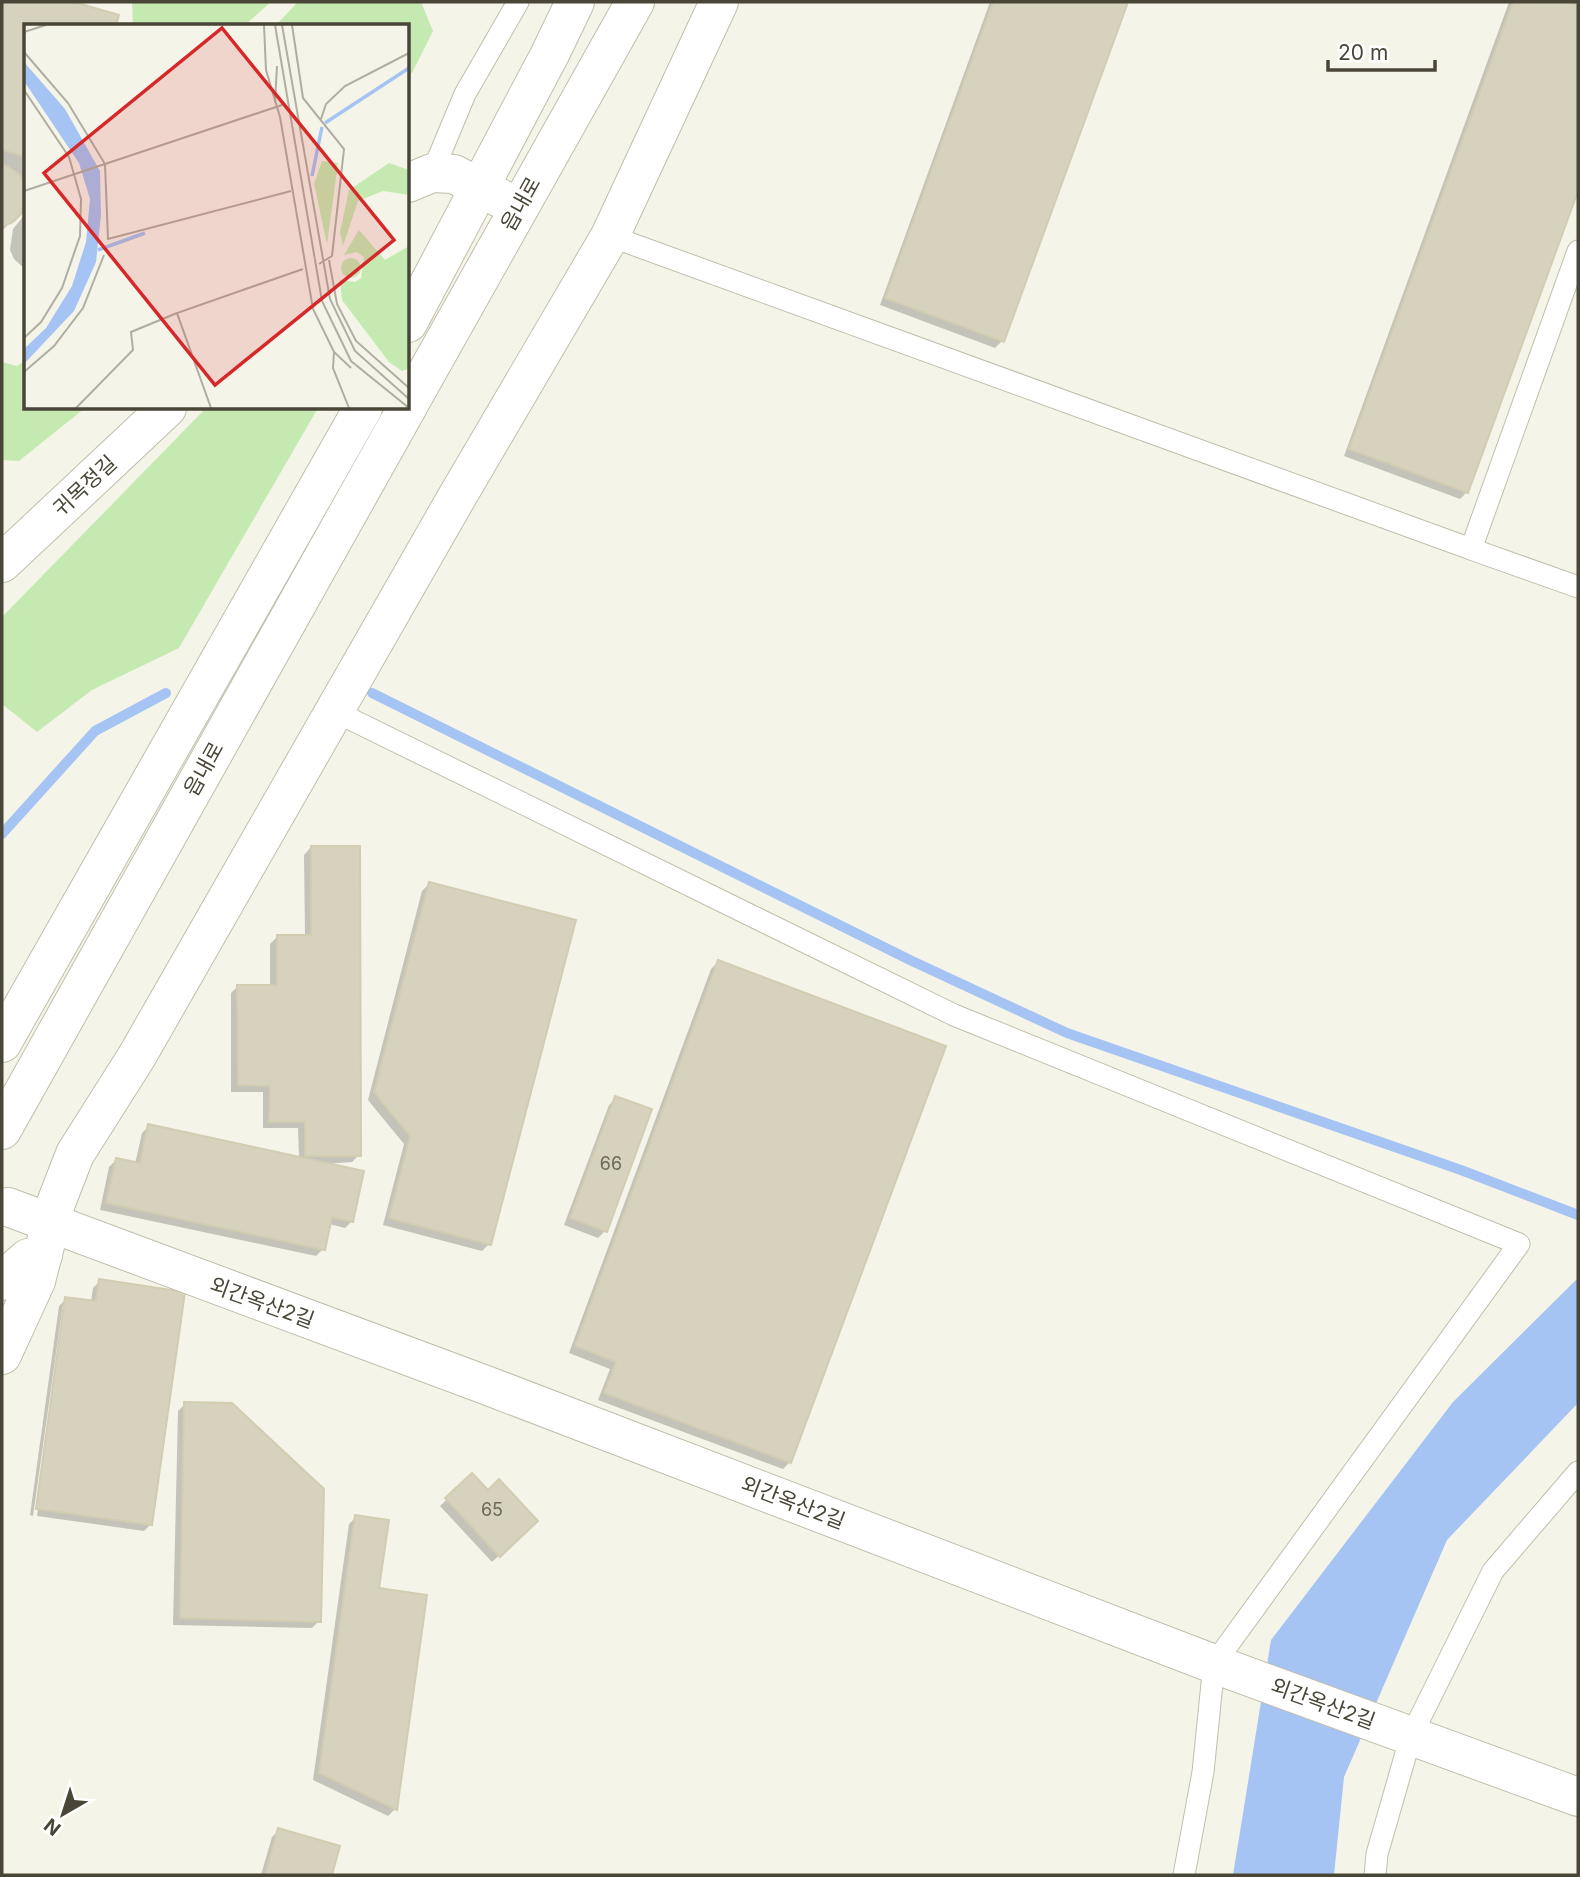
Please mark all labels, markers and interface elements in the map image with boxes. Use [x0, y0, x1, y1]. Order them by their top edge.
inset map [24, 24, 410, 410]
scale bar [1328, 28, 1435, 72]
text: 20 m [1338, 40, 1388, 65]
street label: 읍내로 [496, 172, 546, 235]
street label: 귀목정길 [48, 450, 121, 521]
street label: 읍내로 [179, 737, 229, 800]
house number: 66 [600, 1153, 622, 1174]
street label: 외간옥산2길 [206, 1272, 318, 1333]
street label: 외간옥산2길 [738, 1471, 849, 1534]
house number: 65 [481, 1499, 503, 1520]
street label: 외간옥산2길 [1267, 1673, 1379, 1734]
north arrow [28, 1779, 98, 1849]
text: N [40, 1813, 65, 1840]

